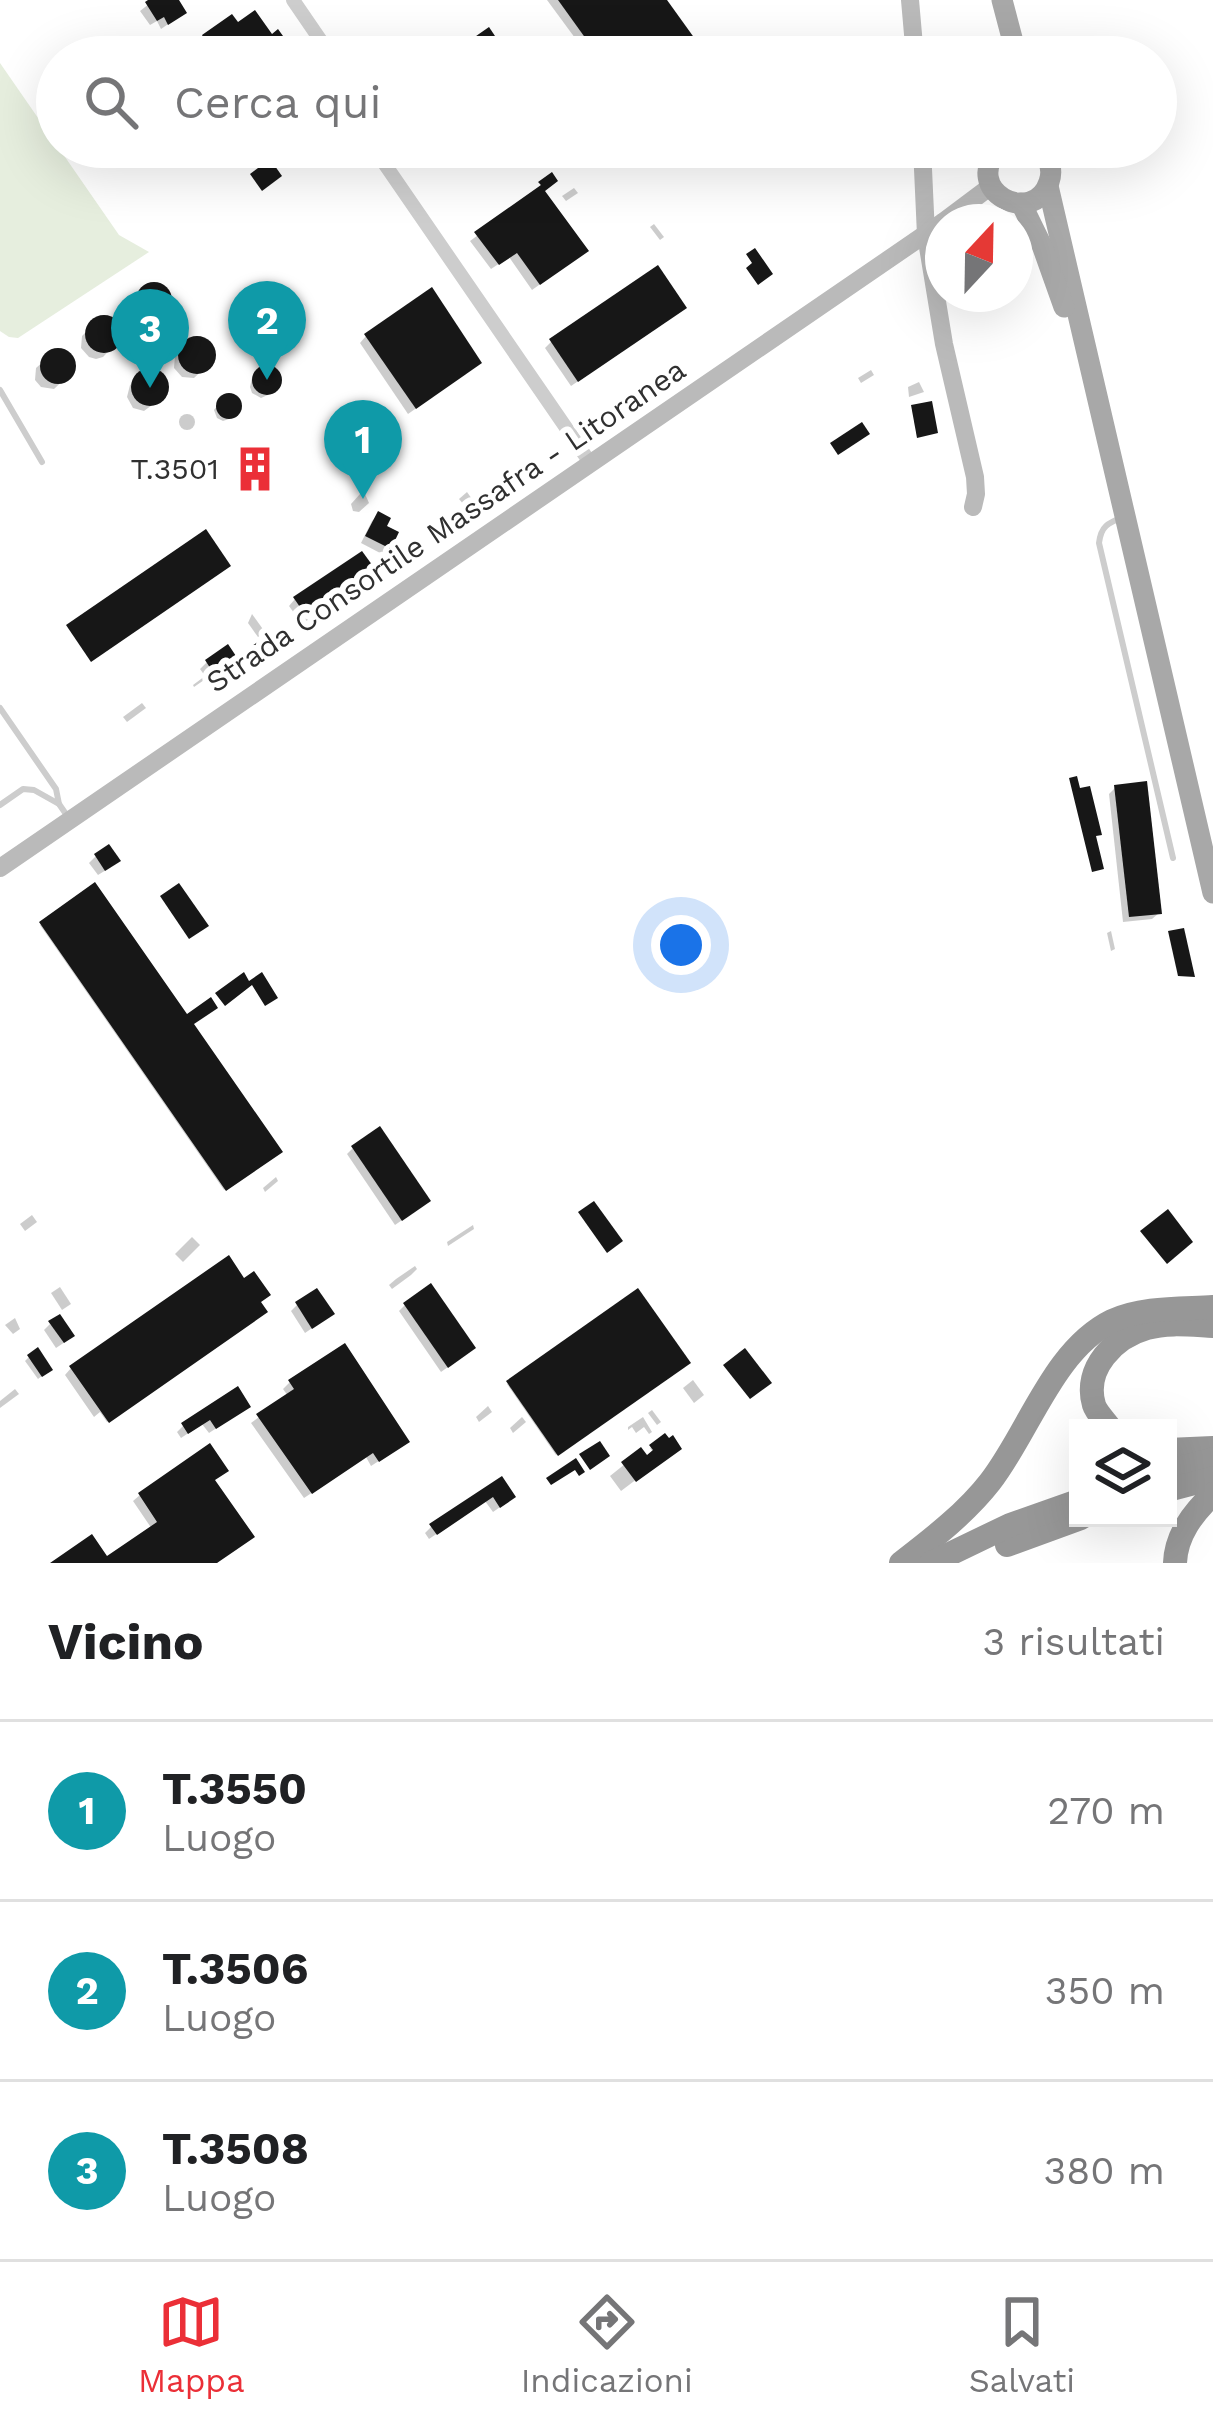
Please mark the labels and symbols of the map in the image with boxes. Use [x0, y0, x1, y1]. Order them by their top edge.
north arrow [925, 204, 1033, 312]
pin: 2 [228, 281, 306, 380]
pin: 3 [111, 289, 189, 388]
street label: Strada Consortile Massafra - Litoranea [200, 352, 692, 700]
pin: 1 [324, 400, 402, 499]
building icon: T.3501 [230, 444, 280, 494]
place label: T.3501 [130, 451, 219, 486]
your location [651, 915, 711, 975]

